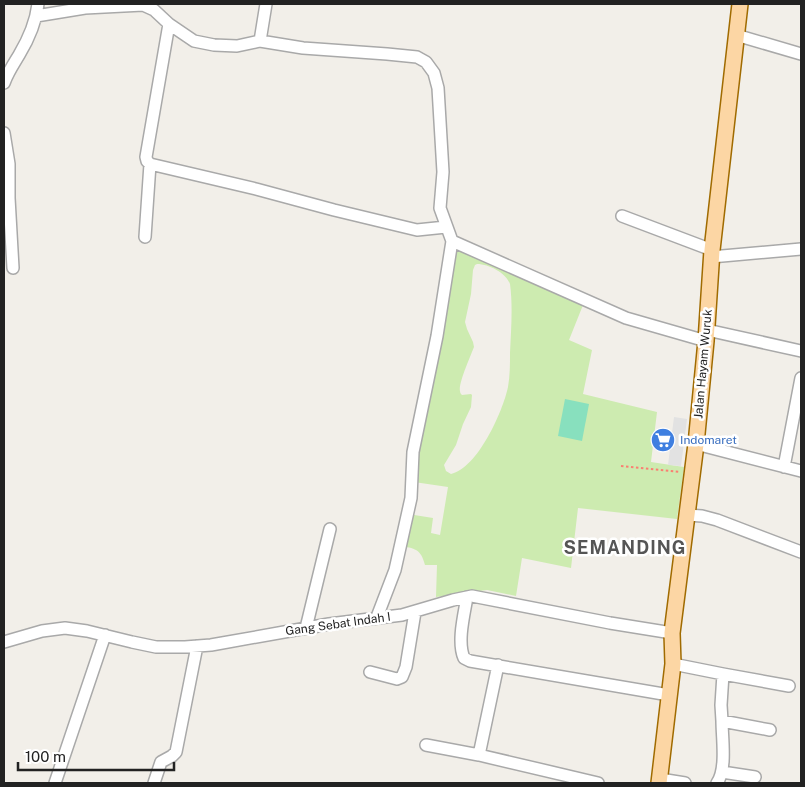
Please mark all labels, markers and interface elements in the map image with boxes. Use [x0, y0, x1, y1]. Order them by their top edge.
street label: Jalan Hayam Wuruk [691, 308, 715, 419]
supermarket icon: Indomaret [650, 427, 676, 453]
place label: Indomaret [680, 433, 737, 447]
district label: SEMANDING [564, 537, 686, 558]
street label: Gang Sebat Indah I [285, 610, 391, 638]
scale bar [18, 740, 174, 772]
text: 100 m [25, 748, 66, 765]

